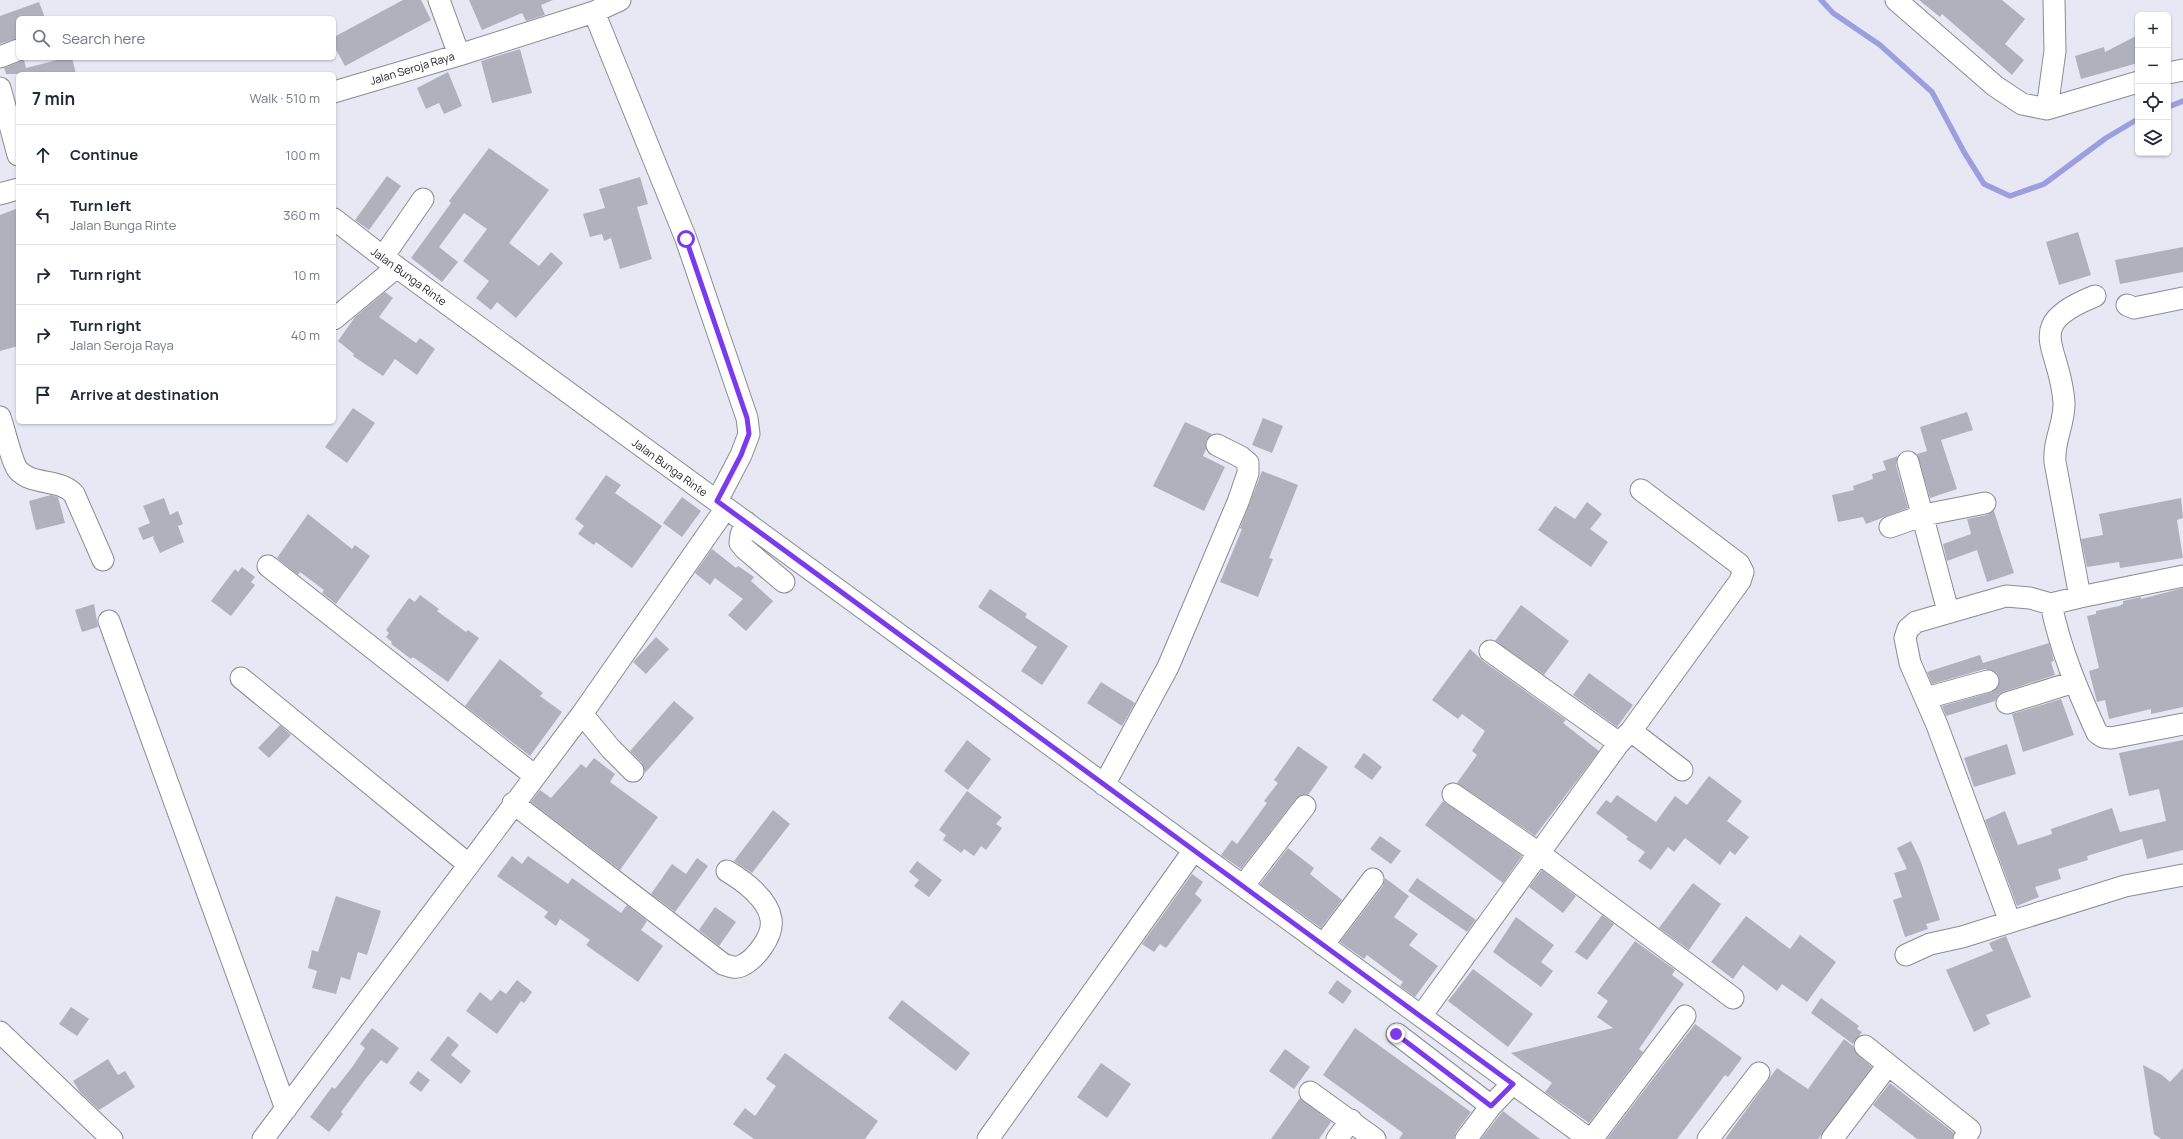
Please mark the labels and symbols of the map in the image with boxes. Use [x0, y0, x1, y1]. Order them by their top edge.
street label: Jalan Seroja Raya [368, 48, 456, 88]
route start [677, 230, 695, 248]
street label: Jalan Bunga Rinte [368, 244, 450, 309]
street label: Jalan Bunga Rinte [629, 435, 711, 500]
route end [1387, 1025, 1405, 1043]

